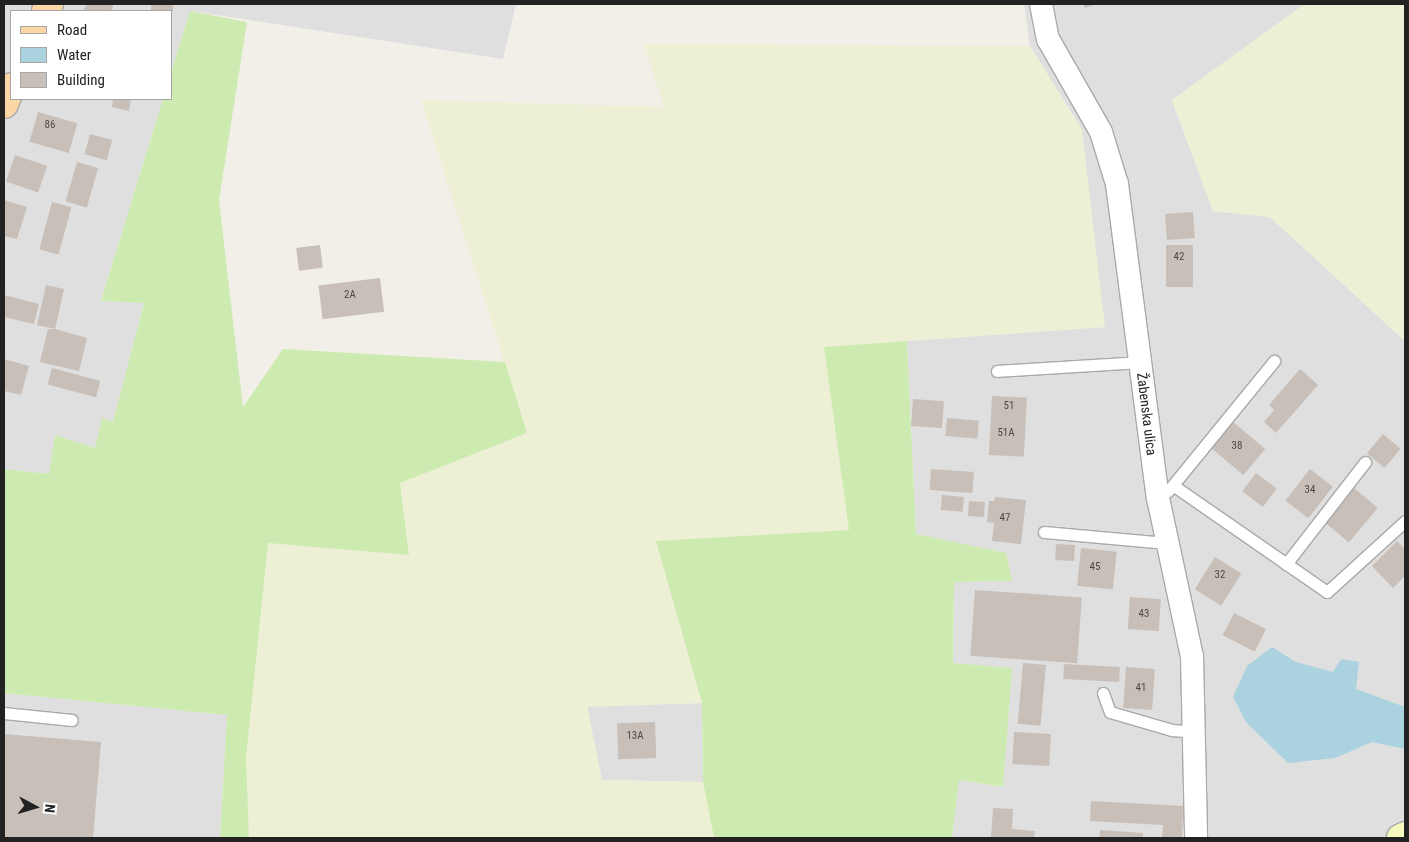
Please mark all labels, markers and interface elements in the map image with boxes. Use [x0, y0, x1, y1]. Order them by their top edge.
legend [10, 10, 172, 100]
text: Road [57, 21, 87, 39]
text: Water [57, 46, 91, 64]
text: Building [57, 71, 105, 89]
house number: 86 [45, 118, 55, 132]
house number: 42 [1174, 250, 1184, 264]
house number: 2A [344, 288, 356, 302]
street label: Žabenska ulica [1134, 372, 1160, 456]
house number: 51 [1004, 399, 1014, 413]
house number: 51A [997, 426, 1015, 440]
house number: 38 [1232, 439, 1242, 453]
house number: 34 [1305, 483, 1315, 497]
house number: 47 [1000, 511, 1010, 525]
house number: 45 [1090, 560, 1100, 574]
house number: 32 [1215, 568, 1225, 582]
house number: 43 [1139, 607, 1149, 621]
house number: 41 [1136, 681, 1146, 695]
house number: 13A [626, 729, 644, 743]
north arrow [10, 782, 60, 832]
text: N [42, 803, 58, 814]

